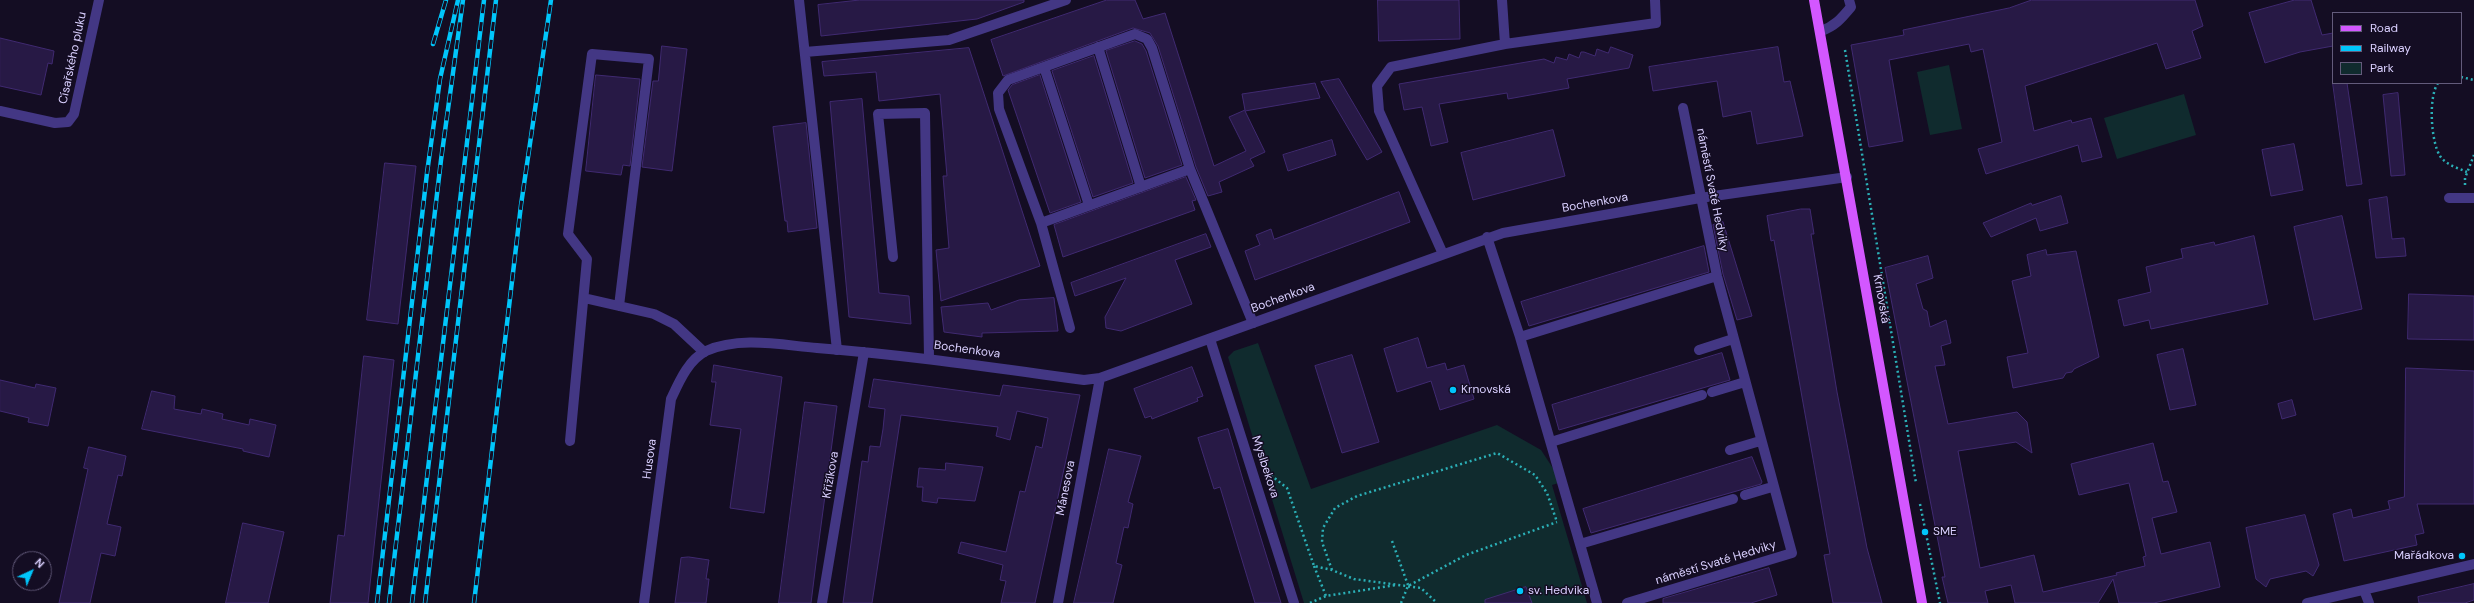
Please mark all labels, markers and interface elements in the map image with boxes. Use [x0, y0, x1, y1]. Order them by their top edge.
street label: Císařského pluku [56, 11, 90, 105]
legend [2332, 12, 2462, 84]
text: Road [2370, 20, 2398, 36]
text: Railway [2370, 40, 2411, 56]
text: Park [2370, 60, 2394, 76]
street label: náměstí Svaté Hedviky [1693, 127, 1731, 253]
street label: Bochenkova [1561, 190, 1629, 216]
street label: Krnovská [1870, 273, 1892, 325]
street label: Bochenkova [1249, 280, 1317, 316]
street label: Bochenkova [933, 338, 1001, 362]
place label: Krnovská [1461, 383, 1511, 397]
marker: Krnovská [1448, 385, 1458, 395]
street label: Myslbekova [1248, 434, 1282, 500]
street label: Husova [640, 438, 660, 480]
street label: Křižíkova [820, 450, 842, 500]
street label: Mánesova [1054, 459, 1078, 517]
place label: SME [1933, 525, 1957, 539]
marker: SME [1920, 527, 1930, 537]
street label: náměstí Svaté Hedviky [1654, 538, 1778, 588]
place label: Mařádkova [2394, 549, 2454, 563]
north arrow [12, 551, 52, 591]
marker: Mařádkova [2457, 551, 2467, 561]
text: N [32, 555, 47, 571]
place label: sv. Hedvika [1528, 584, 1589, 598]
marker: sv. Hedvika [1515, 586, 1525, 596]

